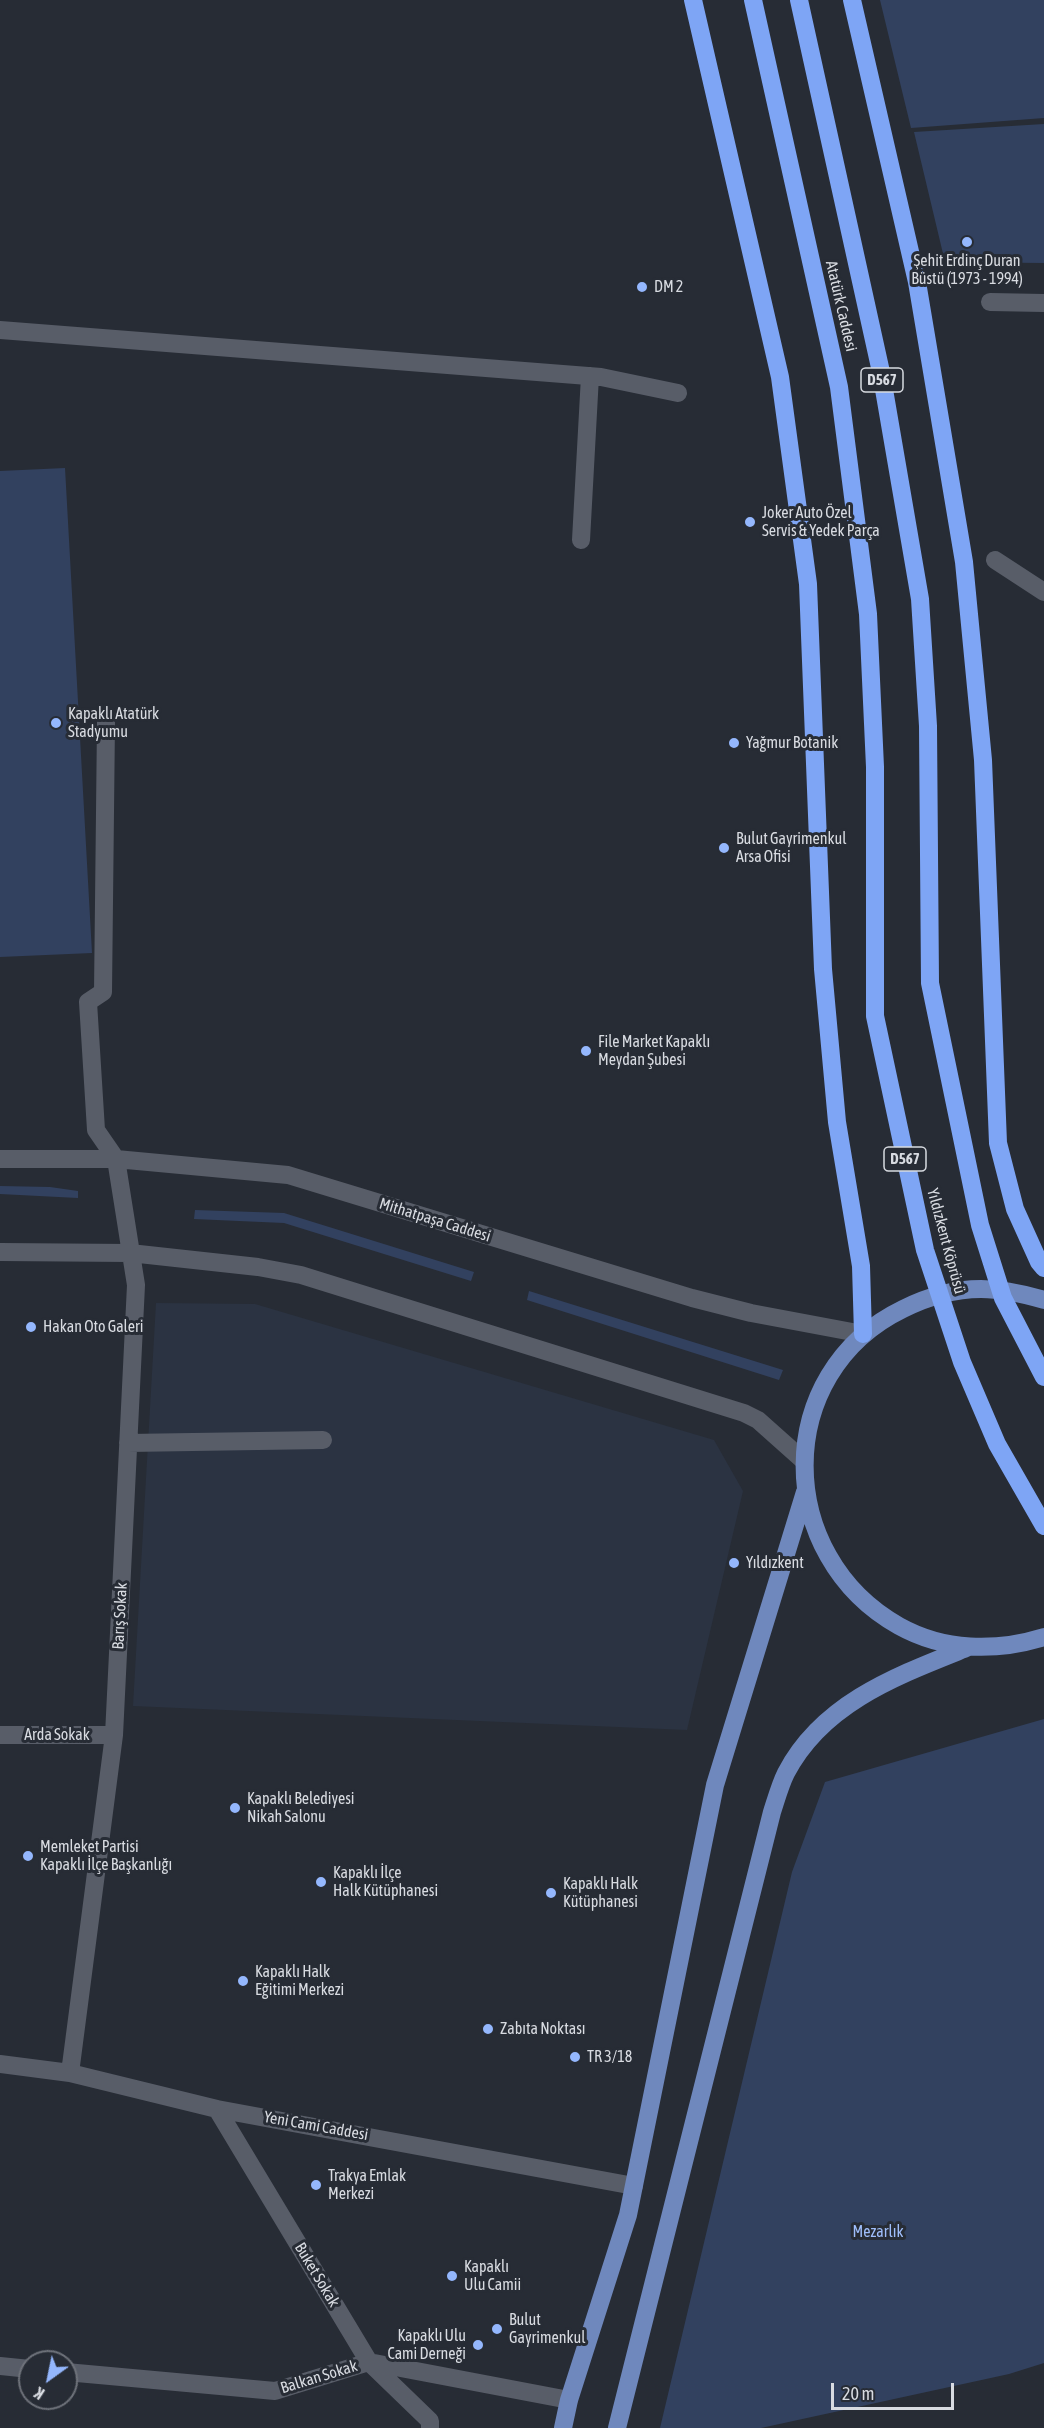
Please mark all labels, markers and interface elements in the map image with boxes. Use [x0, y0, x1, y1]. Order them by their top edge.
marker: Şehit Erdinç Duran Büstü (1973 - 1994) [960, 235, 974, 249]
place label: Şehit Erdinç Duran Büstü (1973 - 1994) [911, 251, 1023, 289]
street label: Atatürk Caddesi [821, 259, 861, 353]
place label: DM 2 [654, 277, 683, 297]
marker: DM 2 [635, 280, 649, 294]
road number: D567 [861, 368, 903, 392]
place label: Joker Auto Özel Servis & Yedek Parça [762, 503, 880, 541]
marker: Joker Auto Özel Servis & Yedek Parça [743, 515, 757, 529]
place label: Kapaklı Atatürk Stadyumu [68, 704, 159, 742]
marker: Kapaklı Atatürk Stadyumu [49, 716, 63, 730]
place label: Yağmur Botanik [746, 733, 838, 753]
marker: Yağmur Botanik [727, 736, 741, 750]
place label: Bulut Gayrimenkul Arsa Ofisi [736, 829, 847, 867]
marker: Bulut Gayrimenkul Arsa Ofisi [717, 841, 731, 855]
place label: File Market Kapaklı Meydan Şubesi [598, 1032, 710, 1070]
marker: File Market Kapaklı Meydan Şubesi [579, 1044, 593, 1058]
road number: D567 [884, 1147, 926, 1171]
street label: Yıldızkent Köprüsü [923, 1186, 969, 1296]
street label: Mithatpaşa Caddesi [377, 1194, 493, 1246]
place label: Hakan Oto Galeri [43, 1317, 143, 1337]
marker: Hakan Oto Galeri [24, 1320, 38, 1334]
place label: Yıldızkent [746, 1553, 804, 1573]
marker: Yıldızkent [727, 1556, 741, 1570]
street label: Barış Sokak [109, 1582, 131, 1650]
street label: Arda Sokak [24, 1725, 90, 1745]
place label: Kapaklı Belediyesi Nikah Salonu [247, 1789, 355, 1827]
marker: Kapaklı Belediyesi Nikah Salonu [228, 1801, 242, 1815]
place label: Memleket Partisi Kapaklı İlçe Başkanlığı [40, 1837, 172, 1875]
marker: Memleket Partisi Kapaklı İlçe Başkanlığı [21, 1849, 35, 1863]
place label: Kapaklı İlçe Halk Kütüphanesi [333, 1863, 438, 1901]
place label: Kapaklı Halk Kütüphanesi [563, 1874, 638, 1912]
marker: Kapaklı İlçe Halk Kütüphanesi [314, 1875, 328, 1889]
marker: Kapaklı Halk Kütüphanesi [544, 1886, 558, 1900]
place label: Kapaklı Halk Eğitimi Merkezi [255, 1962, 344, 2000]
marker: Kapaklı Halk Eğitimi Merkezi [236, 1974, 250, 1988]
place label: Zabıta Noktası [500, 2019, 586, 2039]
marker: Zabıta Noktası [481, 2022, 495, 2036]
place label: TR 3/18 [587, 2047, 632, 2067]
marker: TR 3/18 [568, 2050, 582, 2064]
street label: Yeni Cami Caddesi [262, 2107, 370, 2145]
place label: Trakya Emlak Merkezi [328, 2166, 406, 2204]
marker: Trakya Emlak Merkezi [309, 2178, 323, 2192]
park label: Mezarlık [853, 2222, 903, 2242]
street label: Buket Sokak [290, 2239, 344, 2311]
place label: Kapaklı Ulu Camii [464, 2257, 521, 2295]
marker: Kapaklı Ulu Camii [445, 2269, 459, 2283]
place label: Bulut Gayrimenkul [509, 2310, 585, 2348]
marker: Bulut Gayrimenkul [490, 2322, 504, 2336]
place label: Kapaklı Ulu Cami Derneği [387, 2326, 466, 2364]
marker: Kapaklı Ulu Cami Derneği [471, 2338, 485, 2352]
north arrow [18, 2350, 78, 2410]
street label: Balkan Sokak [278, 2356, 360, 2398]
scale bar [834, 2371, 957, 2409]
text: 20 m [842, 2383, 874, 2404]
text: K [31, 2384, 47, 2403]

